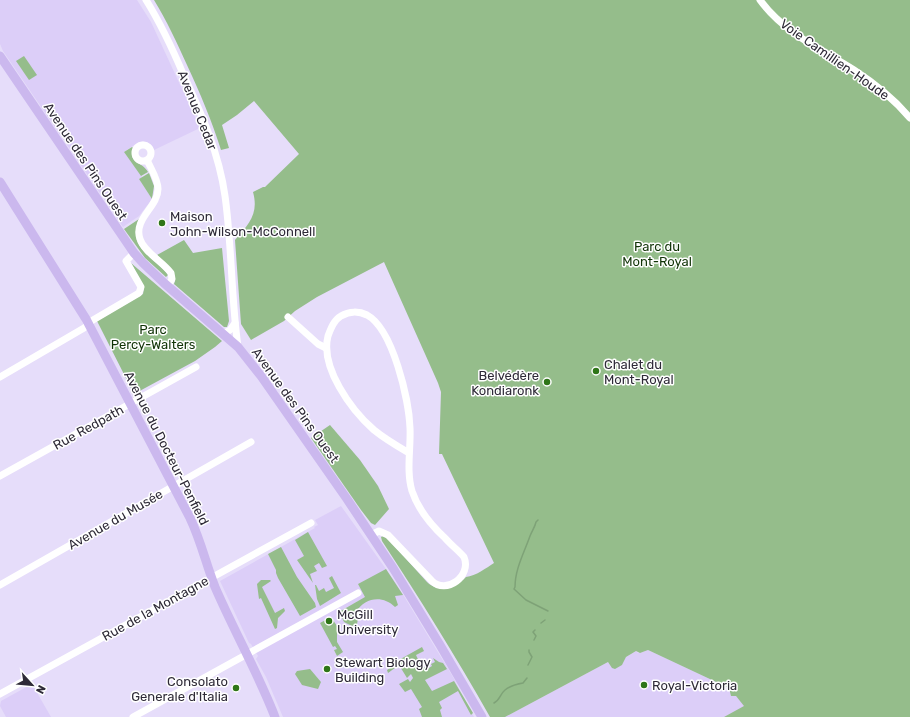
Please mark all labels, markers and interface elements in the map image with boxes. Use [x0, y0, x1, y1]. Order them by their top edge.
street label: Voie Camillien-Houde [777, 16, 892, 103]
street label: Avenue Cedar [175, 68, 220, 152]
street label: Avenue des Pins Ouest [41, 100, 130, 223]
place label: Maison John-Wilson-McConnell [170, 209, 315, 239]
marker: Maison John-Wilson-McConnell [157, 218, 167, 228]
park label: Parc du Mont-Royal [622, 239, 692, 269]
park label: Parc Percy-Walters [111, 322, 196, 352]
street label: Avenue des Pins Ouest [249, 345, 342, 466]
place label: Chalet du Mont-Royal [604, 357, 674, 387]
marker: Chalet du Mont-Royal [591, 366, 601, 376]
place label: Belvédère Kondiaronk [471, 368, 539, 398]
street label: Avenue du Docteur-Penfield [121, 369, 212, 528]
marker: Belvédère Kondiaronk [542, 377, 552, 387]
street label: Rue Redpath [50, 402, 126, 453]
street label: Avenue du Musée [65, 486, 165, 553]
street label: Rue de la Montagne [99, 573, 212, 645]
place label: McGill University [337, 607, 398, 637]
marker: McGill University [324, 616, 334, 626]
place label: Stewart Biology Building [335, 655, 431, 686]
marker: Stewart Biology Building [322, 664, 332, 674]
north arrow [12, 665, 52, 705]
place label: Consolato Generale d'Italia [131, 674, 228, 704]
place label: Royal-Victoria [652, 678, 737, 693]
marker: Royal-Victoria [639, 680, 649, 690]
text: N [33, 683, 48, 696]
marker: Consolato Generale d'Italia [231, 683, 241, 693]

